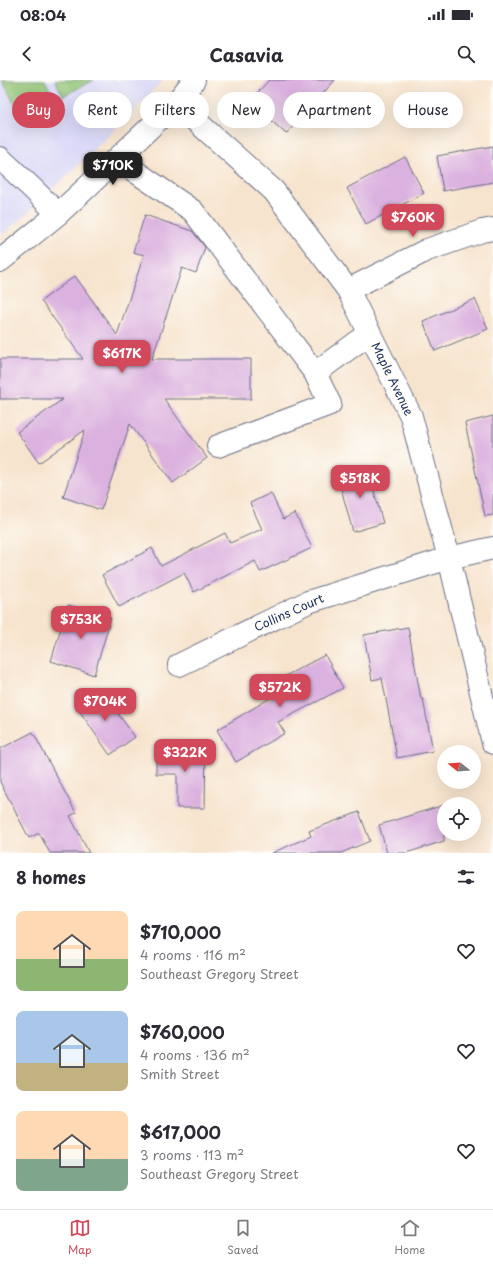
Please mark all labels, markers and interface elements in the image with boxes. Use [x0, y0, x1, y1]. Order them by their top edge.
text: 08:04 [20, 3, 66, 26]
text: Casavia [210, 41, 283, 68]
icon: back [16, 43, 38, 65]
icon: search [455, 43, 477, 65]
chip: Buy [12, 92, 65, 128]
chip: Rent [73, 92, 132, 128]
chip: Filters [140, 92, 209, 128]
chip: New [217, 92, 275, 128]
chip: Apartment [283, 92, 385, 128]
chip: House [393, 92, 463, 128]
pin: $710K [85, 152, 141, 186]
text: $710K [92, 155, 134, 174]
pin: $760K [385, 204, 441, 238]
text: $760K [391, 207, 435, 226]
street label: Maple Avenue [367, 339, 419, 419]
pin: $617K [94, 340, 150, 374]
text: $617K [102, 343, 142, 362]
pin: $518K [332, 465, 388, 499]
text: $518K [340, 468, 380, 487]
street label: Collins Court [251, 589, 326, 635]
pin: $753K [53, 606, 109, 640]
text: $753K [60, 609, 102, 628]
pin: $572K [252, 674, 308, 708]
text: $572K [259, 677, 301, 696]
pin: $704K [77, 688, 133, 722]
text: $704K [83, 691, 127, 710]
pin: $322K [157, 739, 213, 773]
text: $322K [163, 742, 207, 761]
north arrow [437, 745, 481, 789]
map controls [437, 745, 481, 841]
button: locate [437, 797, 481, 841]
text: 8 homes [16, 864, 86, 890]
icon: filters [455, 866, 477, 888]
text: $710,000 [140, 919, 221, 945]
icon: home [48, 927, 96, 975]
icon: heart [455, 940, 477, 962]
text: 4 rooms · 116 m² [140, 945, 246, 964]
text: Southeast Gregory Street [140, 964, 299, 983]
text: $760,000 [140, 1019, 225, 1045]
icon: home [48, 1027, 96, 1075]
icon: heart [455, 1040, 477, 1062]
text: 4 rooms · 136 m² [140, 1045, 250, 1064]
text: Smith Street [140, 1064, 219, 1083]
text: $617,000 [140, 1119, 221, 1145]
icon: home [48, 1127, 96, 1175]
icon: heart [455, 1140, 477, 1162]
text: 3 rooms · 113 m² [140, 1145, 244, 1164]
text: Southeast Gregory Street [140, 1164, 299, 1183]
tab: Map [68, 1217, 91, 1258]
tab: Saved [227, 1217, 259, 1258]
tab: Home [394, 1217, 425, 1258]

